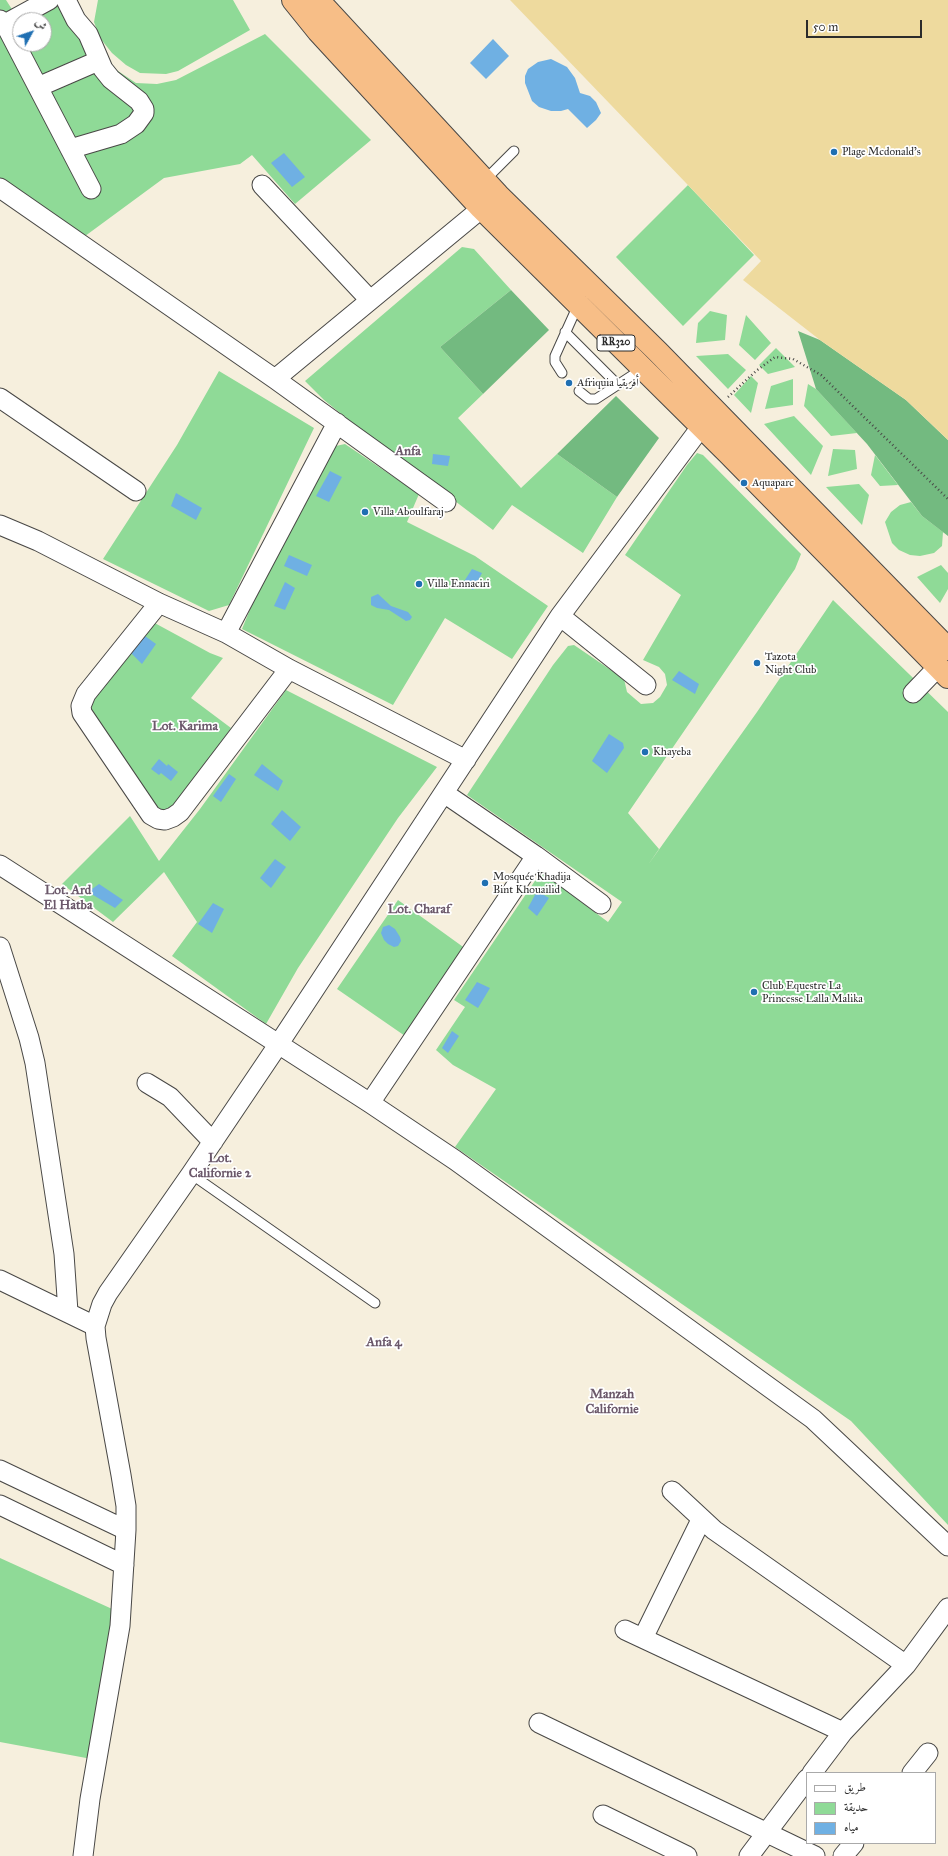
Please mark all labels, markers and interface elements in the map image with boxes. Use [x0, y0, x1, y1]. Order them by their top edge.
north arrow [12, 12, 52, 52]
scale bar [808, 12, 924, 38]
text: ش [32, 16, 49, 33]
text: 50 m [813, 20, 838, 34]
place label: Plage Mcdonald's [842, 145, 921, 159]
marker: Plage Mcdonald's [829, 147, 839, 157]
road number: RR320 [597, 335, 635, 351]
place label: Afriquia أفريقيا [577, 376, 639, 390]
marker: Afriquia أفريقيا [564, 378, 574, 388]
district label: Anfa [395, 444, 421, 460]
place label: Aquaparc [752, 476, 794, 490]
marker: Aquaparc [739, 478, 749, 488]
place label: Villa Aboulfaraj [373, 505, 444, 519]
marker: Villa Aboulfaraj [360, 507, 370, 517]
place label: Villa Ennaciri [427, 577, 490, 591]
marker: Villa Ennaciri [414, 579, 424, 589]
place label: Tazota Night Club [765, 650, 816, 676]
marker: Tazota Night Club [752, 658, 762, 668]
district label: Lot. Karima [152, 719, 218, 735]
place label: Khayeba [653, 745, 691, 759]
marker: Khayeba [640, 747, 650, 757]
place label: Mosquée Khadija Bint Khouailid [493, 870, 571, 896]
marker: Mosquée Khadija Bint Khouailid [480, 878, 490, 888]
district label: Lot. Ard El Hatba [44, 883, 92, 914]
district label: Lot. Charaf [388, 902, 450, 918]
place label: Club Equestre La Princesse Lalla Malika [762, 979, 863, 1005]
marker: Club Equestre La Princesse Lalla Malika [749, 987, 759, 997]
district label: Lot. Californie 2 [189, 1151, 251, 1182]
district label: Anfa 4 [366, 1335, 402, 1351]
district label: Manzah Californie [585, 1387, 639, 1418]
legend [806, 1772, 936, 1844]
text: طريق [844, 1780, 866, 1794]
text: حديقة [844, 1800, 868, 1814]
text: مياه [844, 1820, 859, 1834]

